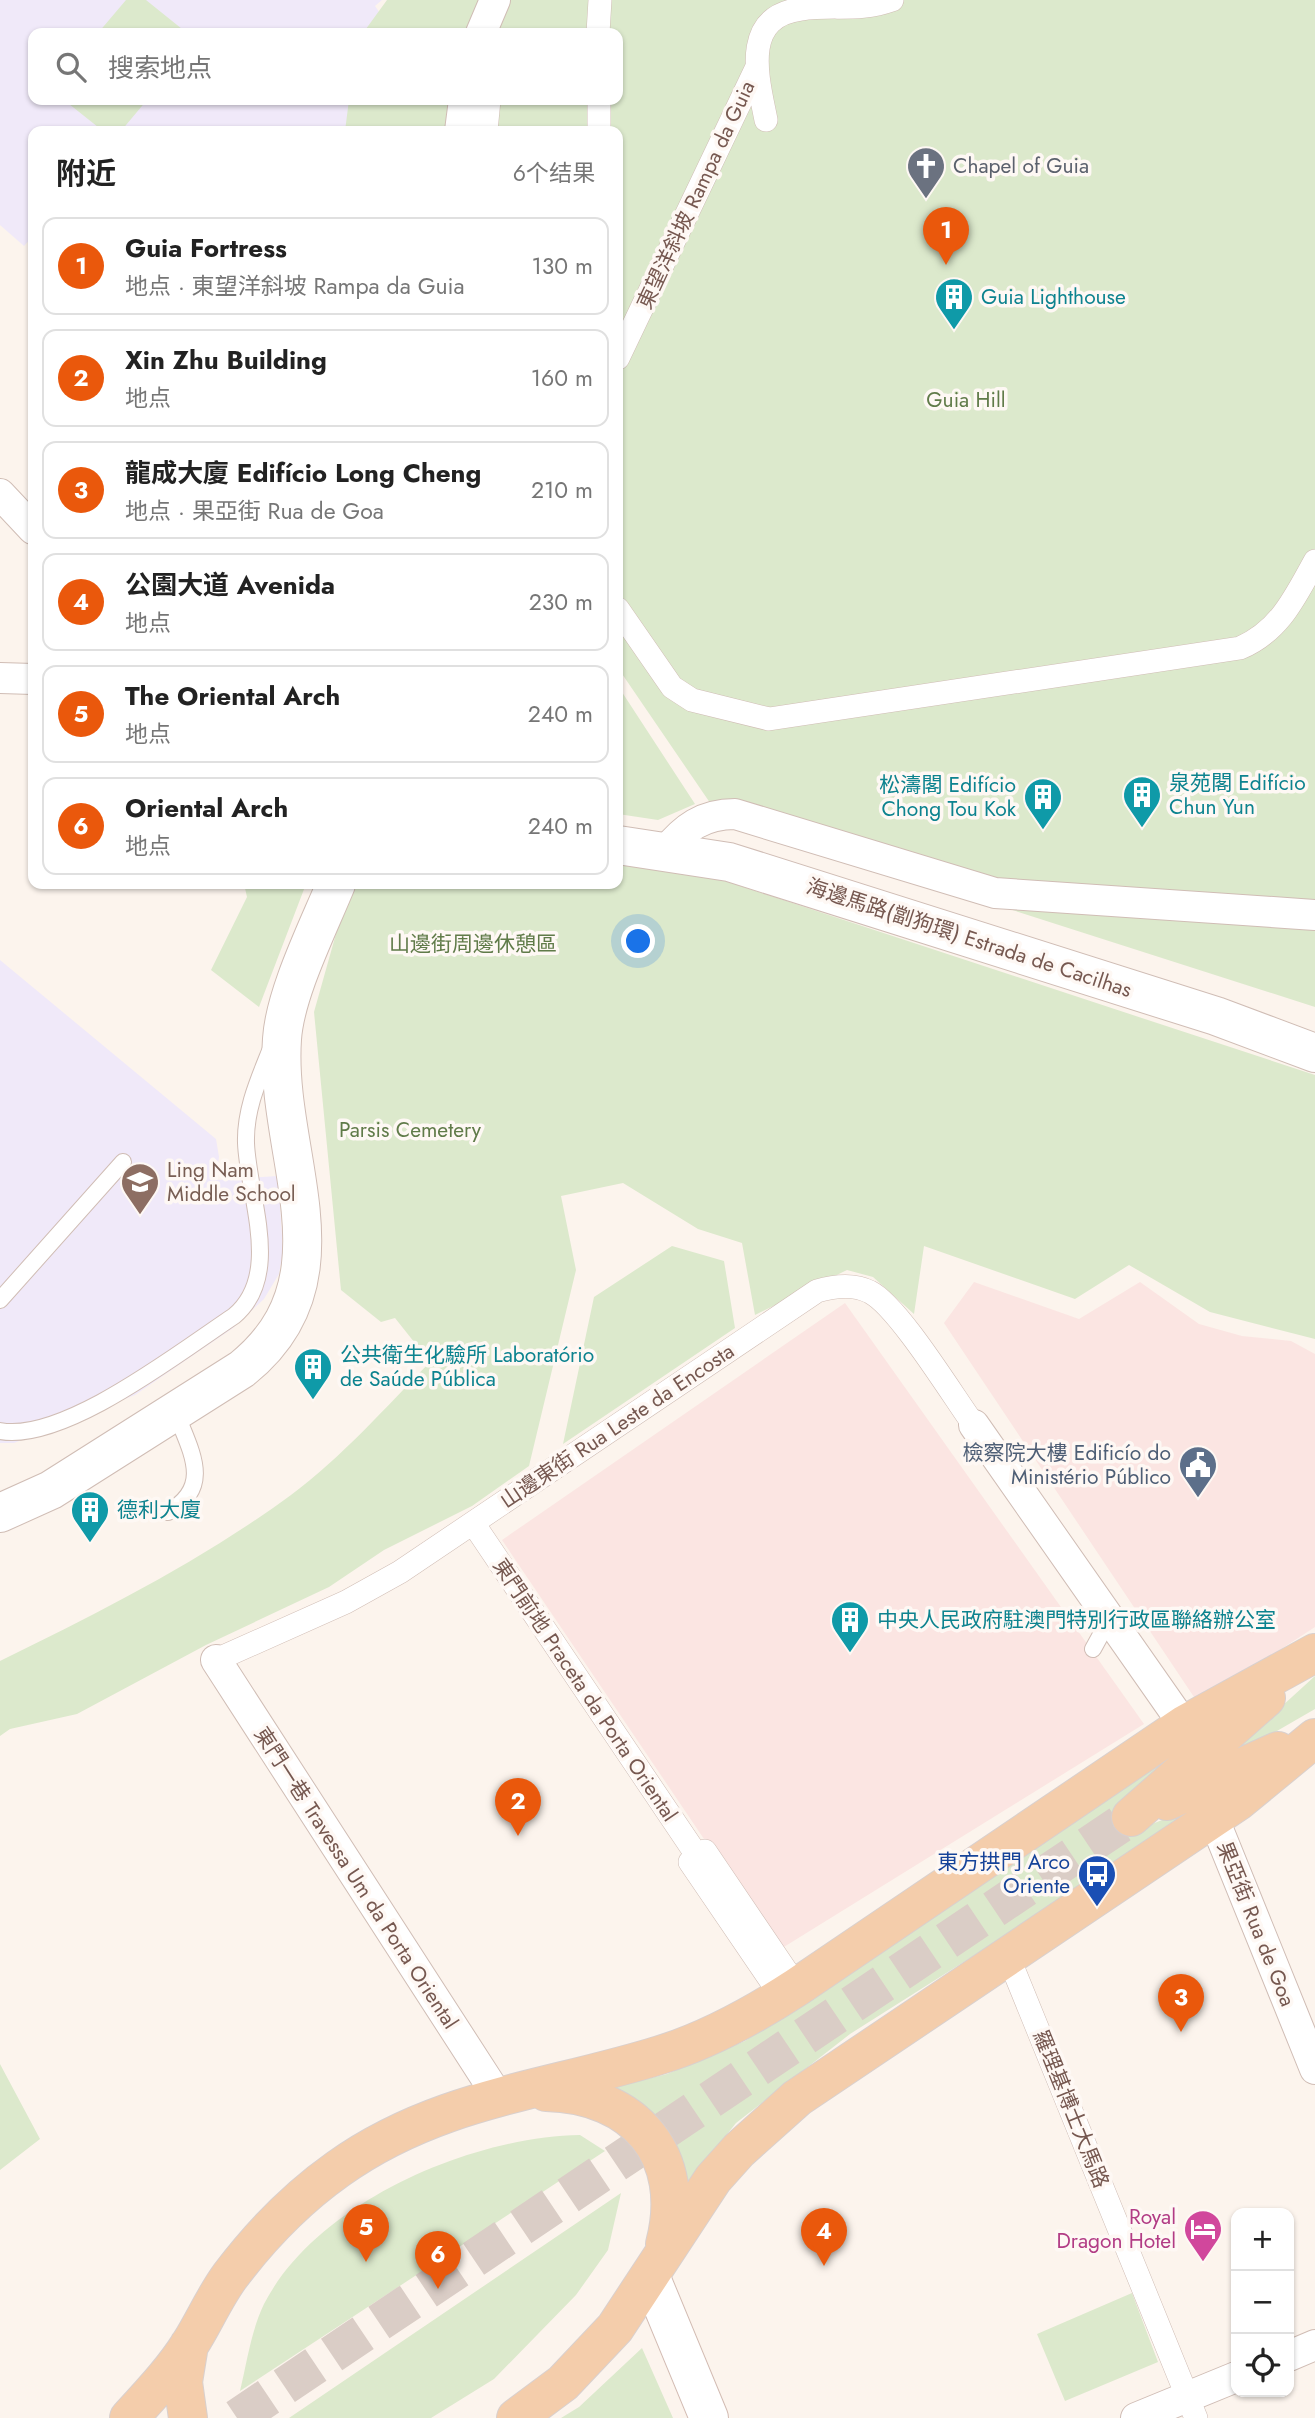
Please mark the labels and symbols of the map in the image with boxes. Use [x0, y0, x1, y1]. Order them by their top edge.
street label: 東望洋斜坡 Rampa da Guia [630, 76, 762, 314]
church icon: Chapel of Guia [905, 145, 947, 200]
place label: Chapel of Guia [953, 151, 1089, 181]
pin: 1 [923, 207, 969, 265]
building icon: Guia Lighthouse [933, 276, 975, 331]
place label: Guia Lighthouse [981, 282, 1126, 312]
park label: Guia Hill [926, 385, 1006, 415]
place label: 泉苑閣 Edifício Chun Yun [1169, 768, 1306, 822]
place label: 松濤閣 Edifício Chong Tou Kok [879, 770, 1017, 824]
building icon: 泉苑閣 Edifício Chun Yun [1121, 774, 1163, 829]
building icon: 松濤閣 Edifício Chong Tou Kok [1022, 776, 1064, 831]
street label: 海邊馬路(劏狗環) Estrada de Cacilhas [802, 871, 1136, 1005]
your location [621, 924, 655, 958]
park label: 山邊街周邊休憩區 [389, 929, 557, 959]
park label: Parsis Cemetery [339, 1115, 482, 1145]
place label: Ling Nam Middle School [167, 1155, 296, 1209]
school or university icon: Ling Nam Middle School [119, 1161, 161, 1216]
street label: 山邊東街 Rua Leste da Encosta [494, 1336, 740, 1516]
place label: 公共衛生化驗所 Laboratório de Saúde Pública [340, 1340, 594, 1394]
building icon: 公共衛生化驗所 Laboratório de Saúde Pública [292, 1346, 334, 1401]
place label: 檢察院大樓 Edificío do Ministério Público [963, 1438, 1171, 1492]
public building icon: 檢察院大樓 Edificío do Ministério Público [1177, 1444, 1219, 1499]
building icon: 德利大廈 [69, 1489, 111, 1544]
place label: 德利大廈 [117, 1495, 201, 1525]
street label: 東門前地 Praceta da Porta Oriental [485, 1553, 685, 1827]
building icon: 中央人民政府駐澳門特別行政區聯絡辦公室 [829, 1599, 871, 1654]
place label: 中央人民政府駐澳門特別行政區聯絡辦公室 [877, 1605, 1276, 1635]
street label: 東門一巷 Travessa Um da Porta Oriental [247, 1721, 465, 2035]
pin: 2 [495, 1778, 541, 1836]
street label: 果亞街 Rua de Goa [1209, 1837, 1303, 2011]
place label: 東方拱門 Arco Oriente [937, 1847, 1070, 1901]
bus stop icon: 東方拱門 Arco Oriente [1076, 1853, 1118, 1908]
pin: 3 [1158, 1974, 1204, 2032]
street label: 羅理基博士大馬路 [1026, 2025, 1116, 2193]
place label: Royal Dragon Hotel [1056, 2202, 1176, 2256]
pin: 5 [343, 2204, 389, 2262]
pin: 4 [801, 2208, 847, 2266]
hotel icon: Royal Dragon Hotel [1182, 2208, 1224, 2263]
pin: 6 [415, 2231, 461, 2289]

